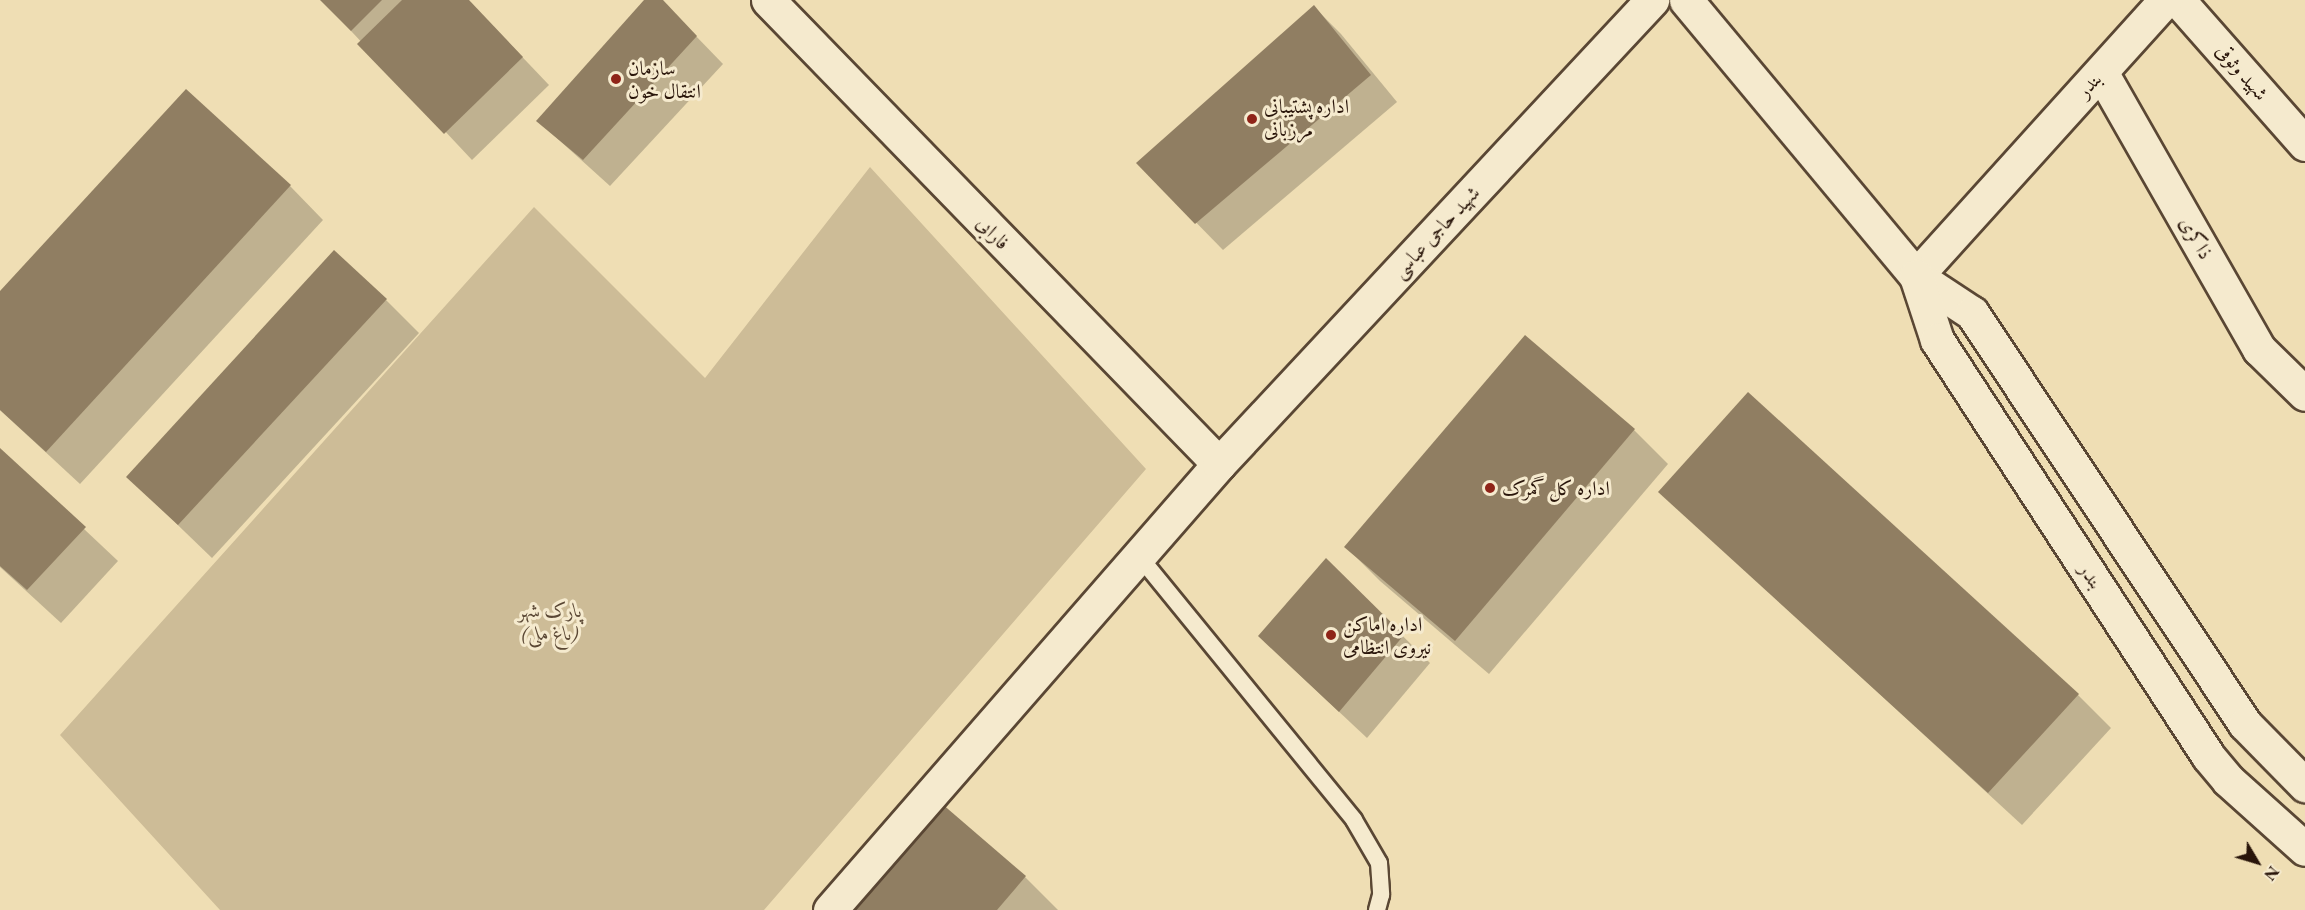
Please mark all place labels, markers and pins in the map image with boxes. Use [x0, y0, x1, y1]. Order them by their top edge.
place label: سازمان انتقال خون [628, 56, 701, 103]
marker: سازمان انتقال خون [609, 72, 623, 86]
place label: اداره پشتیبانی مرزبانی [1264, 95, 1349, 142]
marker: اداره پشتیبانی مرزبانی [1245, 112, 1259, 126]
place label: اداره کل گمرک [1502, 476, 1610, 500]
marker: اداره کل گمرک [1483, 481, 1497, 495]
place label: اداره اماکن نیروی انتظامی [1343, 612, 1431, 659]
marker: اداره اماکن نیروی انتظامی [1324, 628, 1338, 642]

